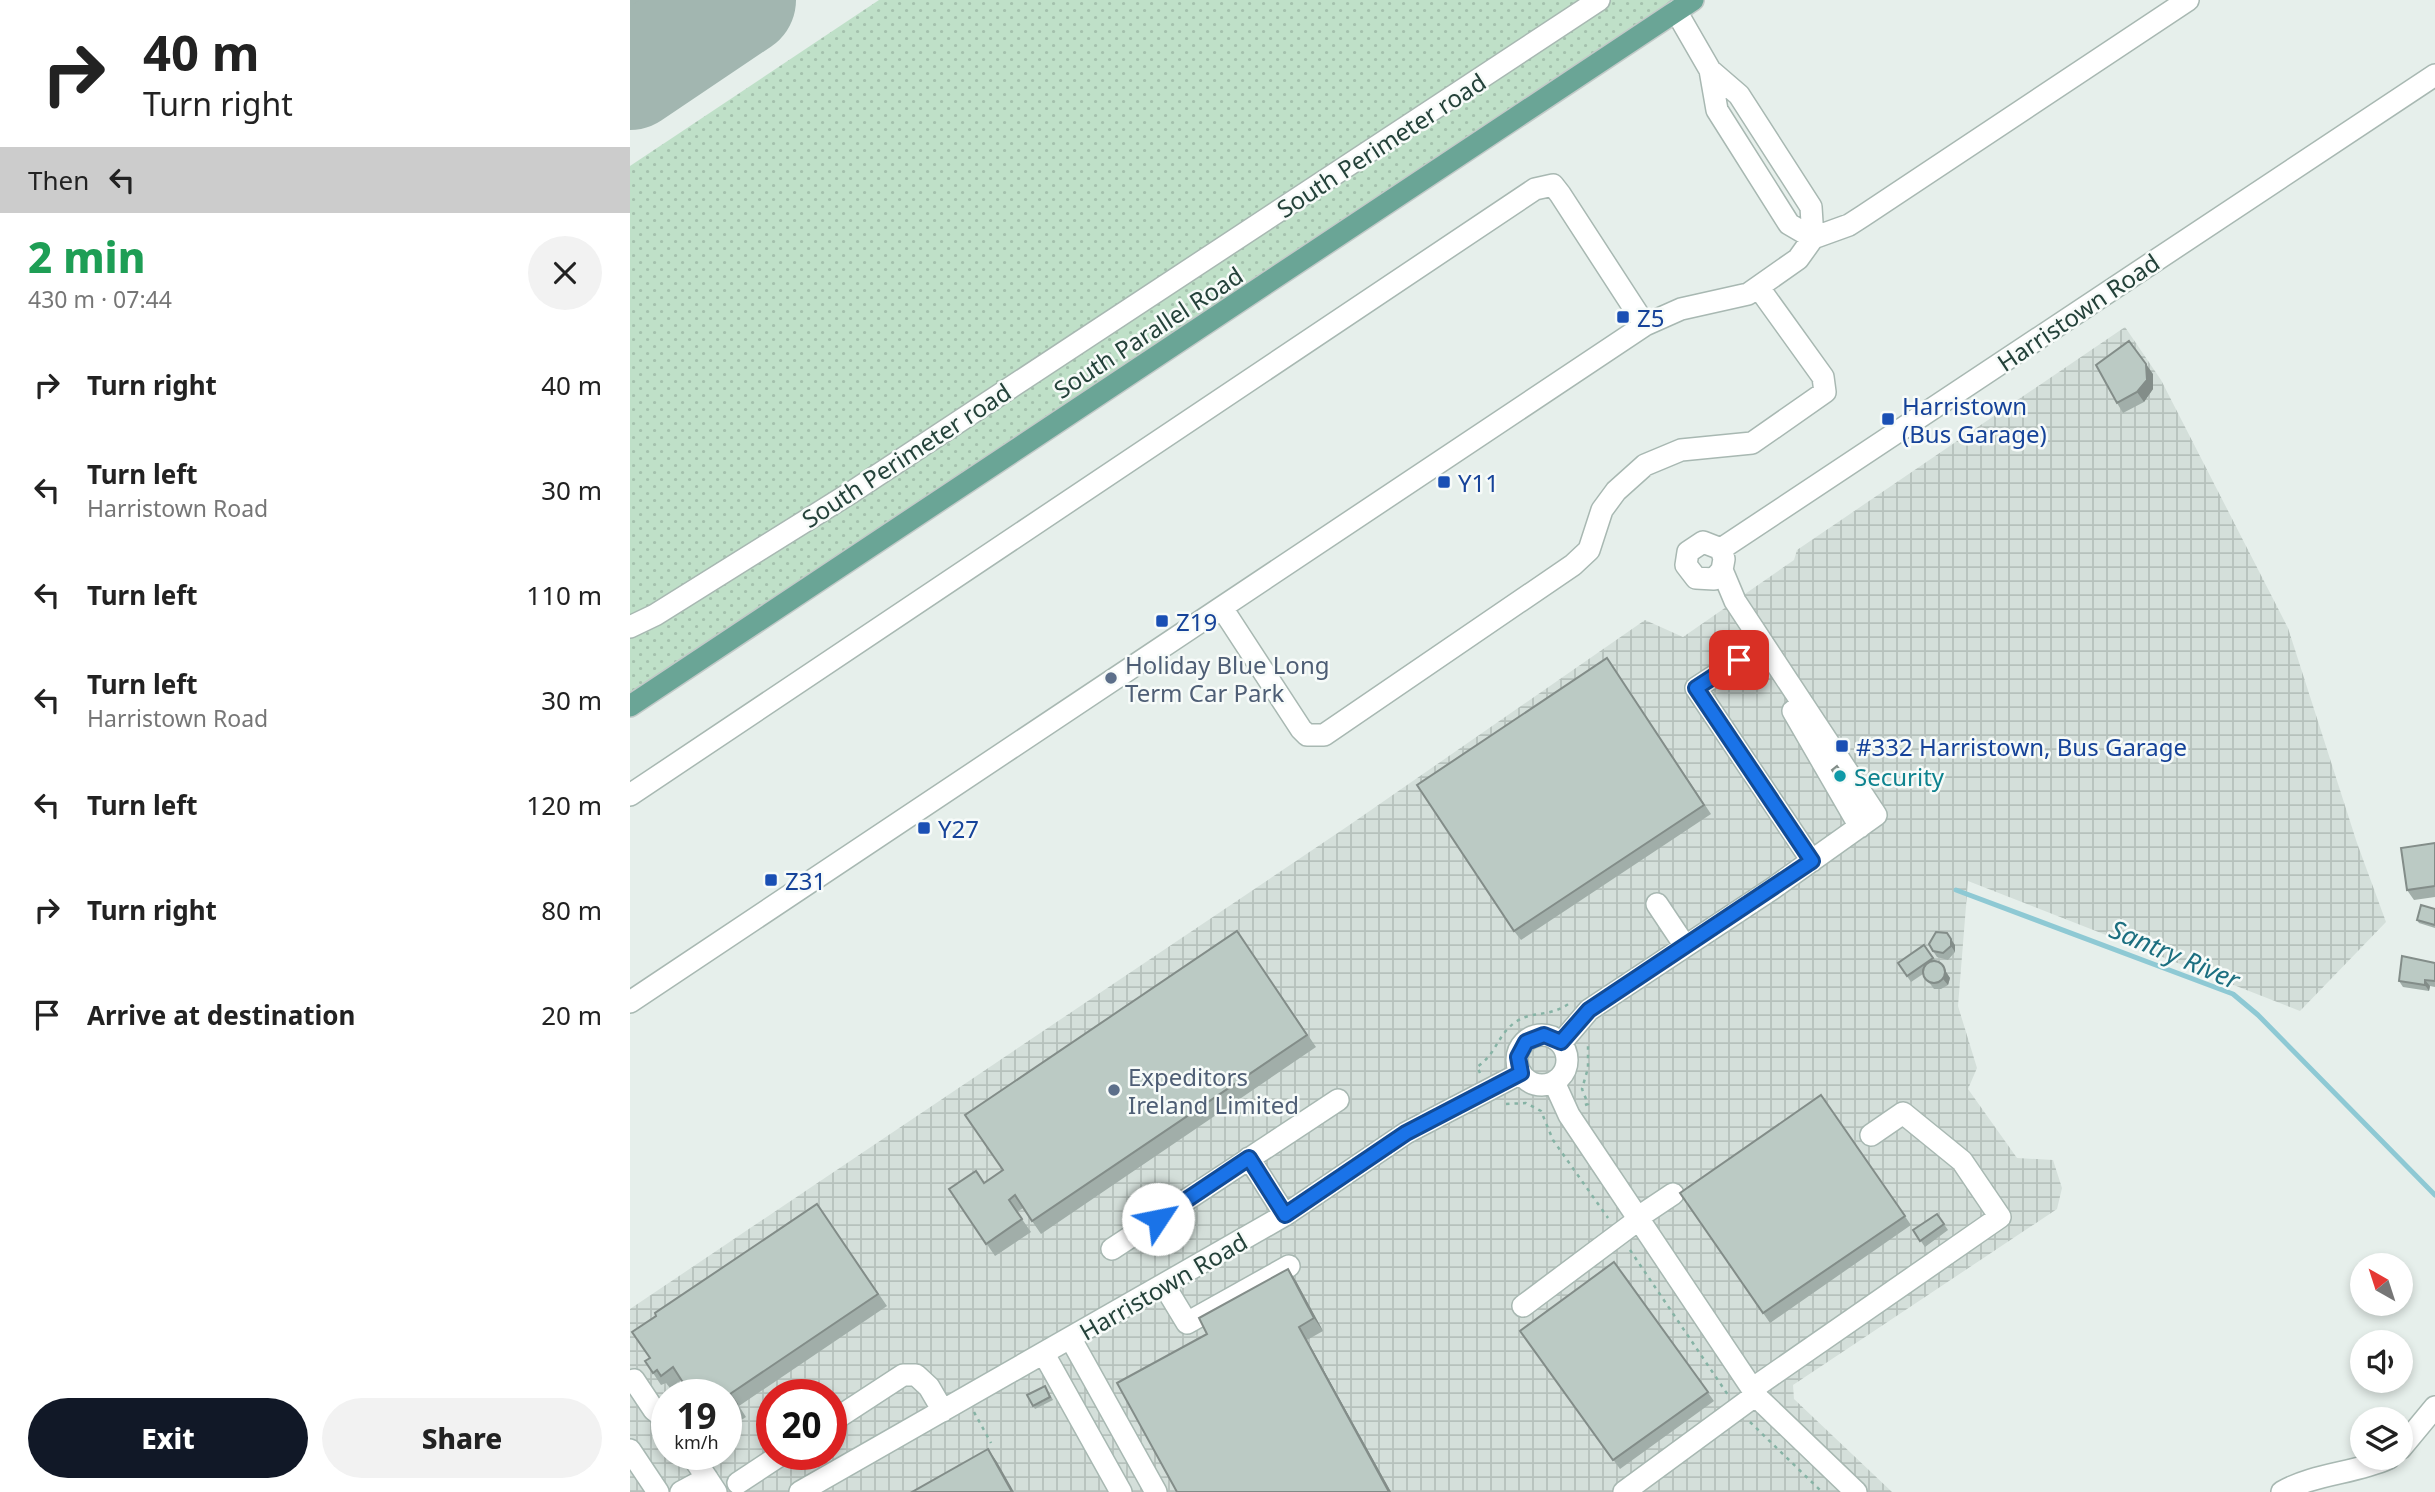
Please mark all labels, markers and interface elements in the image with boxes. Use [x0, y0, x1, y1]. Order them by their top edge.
text: 40 m [143, 19, 260, 85]
icon: right [28, 28, 119, 119]
street label: South Perimeter road [1270, 65, 1492, 225]
text: Turn right [143, 82, 293, 125]
icon: left [103, 161, 141, 199]
text: Then [28, 162, 89, 198]
text: 2 min [28, 228, 145, 285]
button: close [528, 236, 602, 310]
street label: Harristown Road [1990, 245, 2166, 379]
street label: South Parallel Road [1047, 258, 1249, 406]
text: 430 m · 07:44 [28, 283, 172, 315]
place label: Z5 [1637, 301, 1664, 334]
marker: Z5 [1615, 309, 1631, 325]
icon: right [28, 366, 66, 404]
text: Turn right [87, 367, 217, 403]
text: 40 m [541, 367, 602, 403]
street label: South Perimeter road [795, 375, 1017, 535]
place label: Harristown (Bus Garage) [1902, 389, 2047, 450]
marker: Harristown (Bus Garage) [1880, 411, 1896, 427]
text: Turn left [87, 456, 198, 492]
place label: Y11 [1458, 466, 1499, 499]
icon: left [28, 471, 66, 509]
text: 30 m [541, 472, 602, 508]
marker: Y11 [1436, 474, 1452, 490]
text: Harristown Road [87, 492, 268, 524]
icon: left [28, 576, 66, 614]
text: Turn left [87, 577, 198, 613]
text: 110 m [526, 577, 602, 613]
place label: Z19 [1176, 605, 1217, 638]
marker: Z19 [1154, 613, 1170, 629]
pin [1709, 630, 1769, 690]
icon: arrive [1720, 641, 1758, 679]
place label: Holiday Blue Long Term Car Park [1125, 648, 1329, 709]
text: Turn left [87, 666, 198, 702]
marker: Holiday Blue Long Term Car Park [1103, 670, 1119, 686]
icon: left [28, 681, 66, 719]
text: 30 m [541, 682, 602, 718]
text: Harristown Road [87, 702, 268, 734]
place label: #332 Harristown, Bus Garage [1856, 730, 2187, 763]
marker: #332 Harristown, Bus Garage [1834, 738, 1850, 754]
place label: Security [1854, 760, 1945, 793]
marker: Security [1832, 768, 1848, 784]
icon: left [28, 786, 66, 824]
text: Turn left [87, 787, 198, 823]
text: 120 m [526, 787, 602, 823]
place label: Y27 [938, 812, 979, 845]
marker: Y27 [916, 820, 932, 836]
place label: Z31 [785, 864, 826, 897]
marker: Z31 [763, 872, 779, 888]
icon: right [28, 891, 66, 929]
text: Turn right [87, 892, 217, 928]
text: 80 m [541, 892, 602, 928]
water label: Santry River [2104, 910, 2247, 998]
icon: arrive [28, 996, 66, 1034]
text: Arrive at destination [87, 997, 356, 1033]
text: 20 m [541, 997, 602, 1033]
place label: Expeditors Ireland Limited [1128, 1060, 1299, 1121]
marker: Expeditors Ireland Limited [1106, 1082, 1122, 1098]
position arrow [1121, 1182, 1195, 1256]
street label: Harristown Road [1073, 1224, 1253, 1348]
north arrow [2350, 1253, 2413, 1316]
map controls [2350, 1253, 2413, 1470]
button: sound [2350, 1330, 2413, 1393]
speed limit sign: 20 [756, 1379, 847, 1470]
text: 19 [676, 1392, 717, 1439]
button: Exit [28, 1398, 308, 1478]
button: Share [322, 1398, 602, 1478]
button: layers [2350, 1407, 2413, 1470]
text: km/h [674, 1430, 719, 1454]

